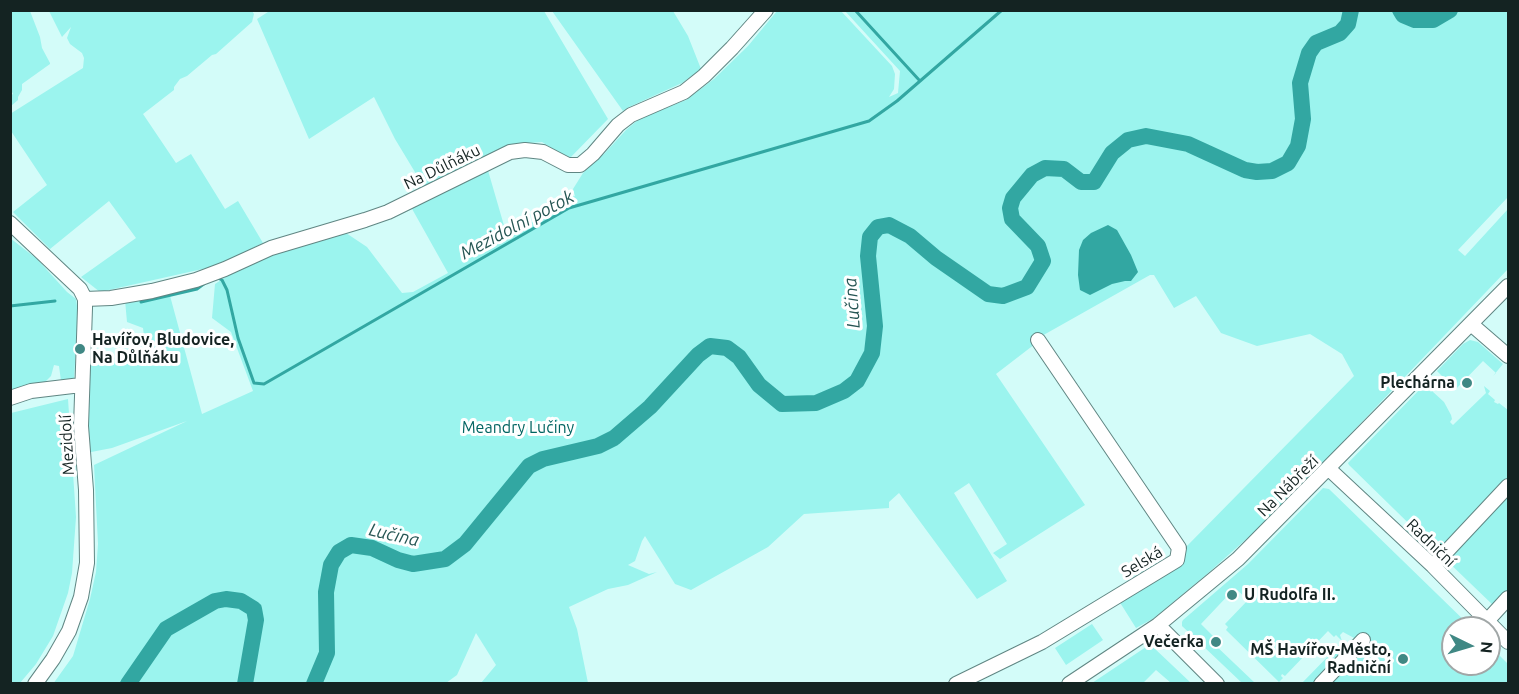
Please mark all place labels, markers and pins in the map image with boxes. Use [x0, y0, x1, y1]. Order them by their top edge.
place label: Havířov, Bludovice, Na Důlňáku [92, 330, 234, 368]
marker: Havířov, Bludovice, Na Důlňáku [73, 342, 87, 356]
place label: Plechárna [1380, 373, 1455, 393]
marker: Plechárna [1460, 376, 1474, 390]
place label: U Rudolfa II. [1244, 585, 1335, 605]
marker: U Rudolfa II. [1225, 588, 1239, 602]
place label: Večerka [1144, 632, 1204, 652]
marker: Večerka [1209, 635, 1223, 649]
place label: MŠ Havířov-Město, Radniční [1250, 640, 1391, 678]
marker: MŠ Havířov-Město, Radniční [1396, 652, 1410, 666]

